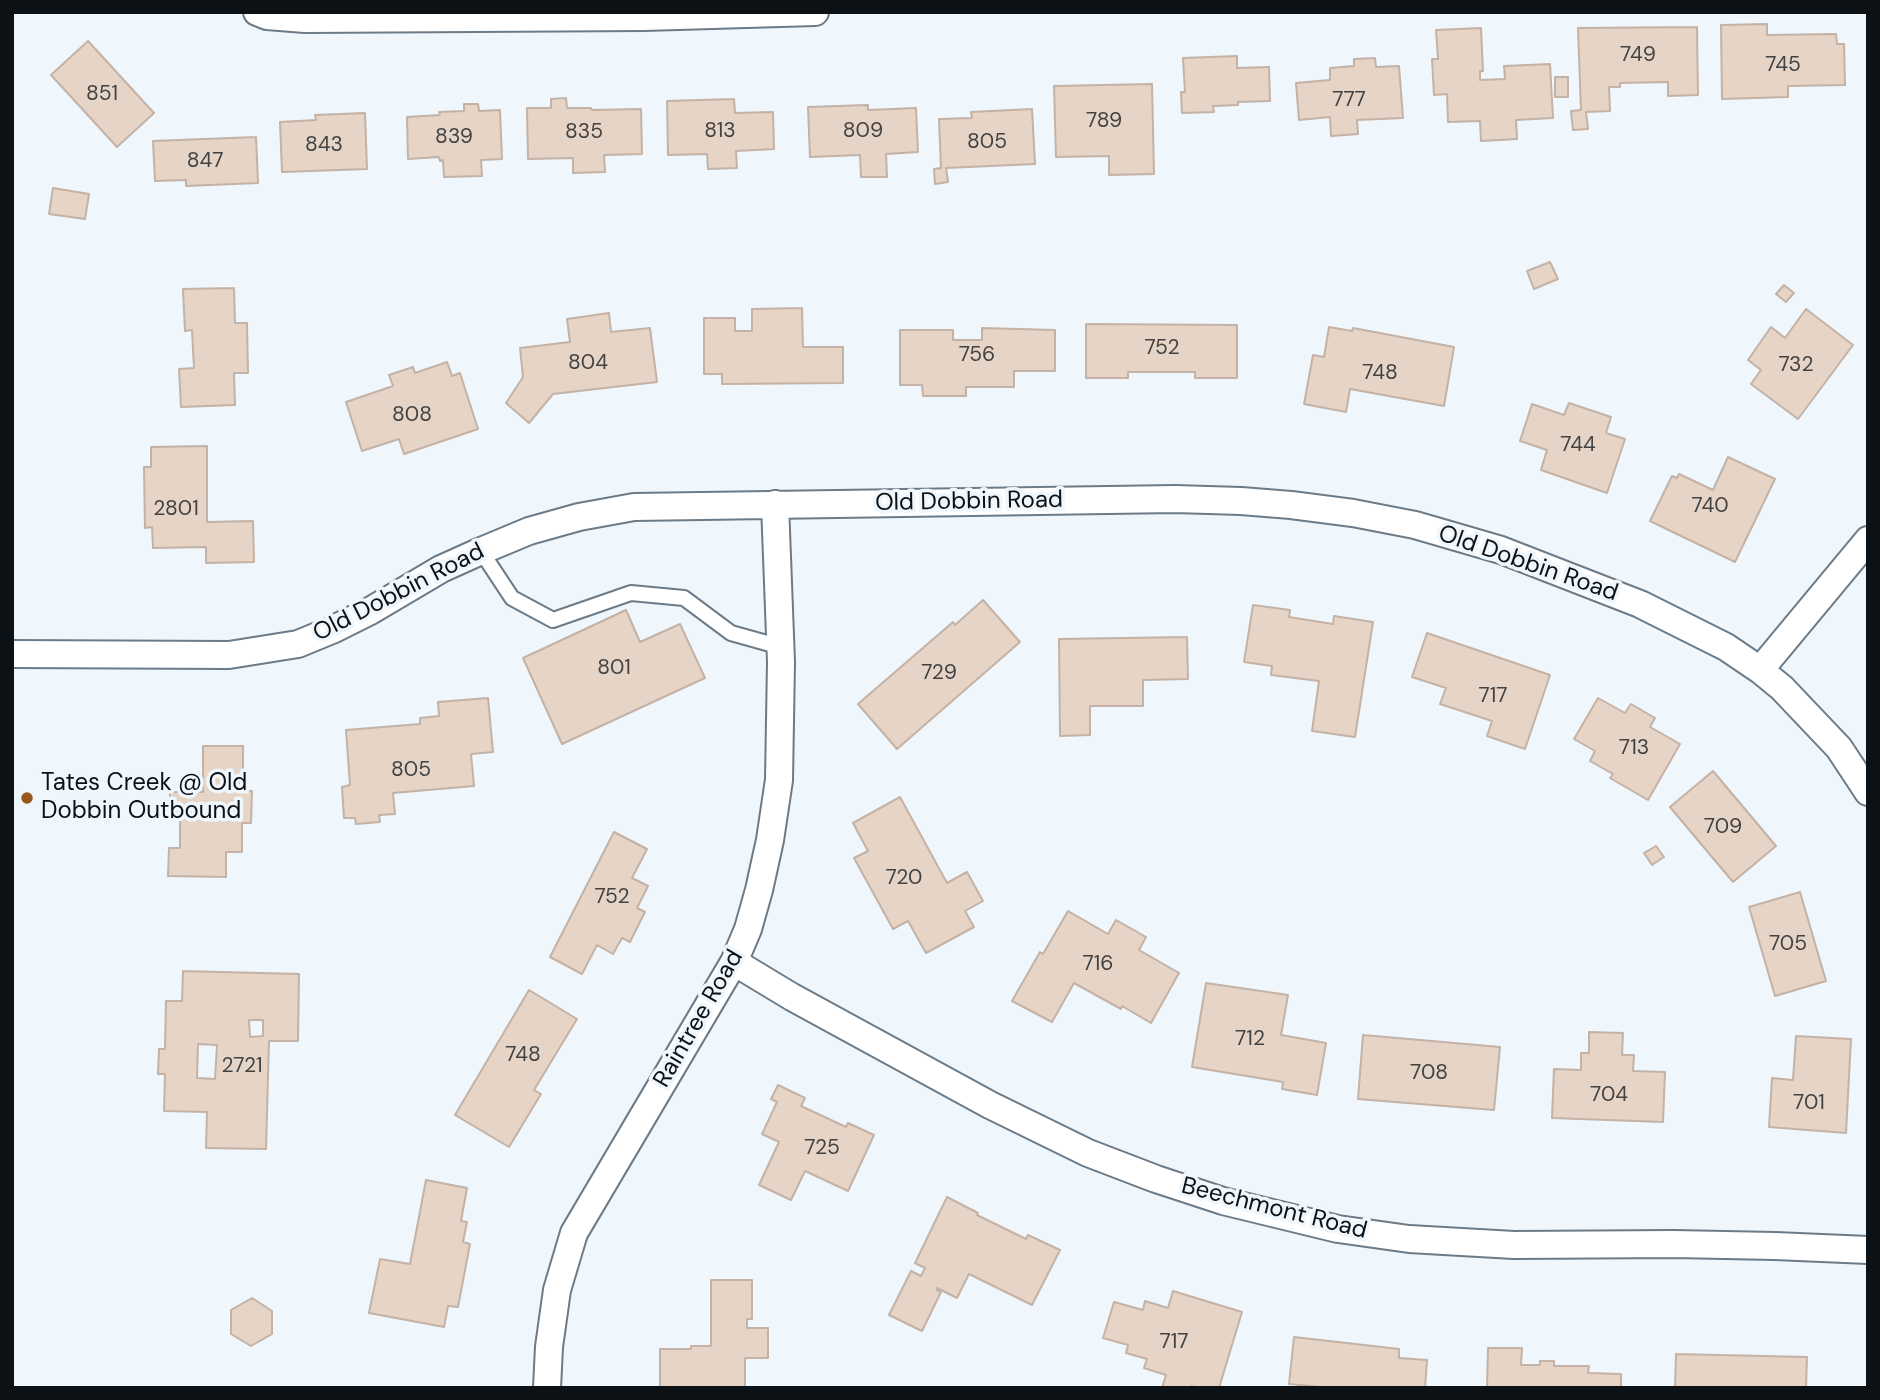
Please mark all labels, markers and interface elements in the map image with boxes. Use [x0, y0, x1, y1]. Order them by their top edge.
house number: 749 [1620, 42, 1656, 68]
house number: 745 [1765, 52, 1801, 78]
house number: 851 [86, 81, 118, 107]
house number: 777 [1332, 87, 1366, 113]
house number: 789 [1086, 108, 1122, 134]
house number: 813 [704, 118, 736, 144]
house number: 809 [843, 118, 883, 144]
house number: 835 [565, 119, 603, 145]
house number: 839 [435, 124, 473, 150]
house number: 805 [967, 129, 1007, 155]
house number: 843 [305, 132, 343, 158]
house number: 847 [187, 148, 223, 174]
house number: 752 [1144, 335, 1180, 361]
house number: 756 [959, 342, 995, 368]
house number: 804 [568, 350, 608, 376]
house number: 732 [1778, 352, 1814, 378]
house number: 748 [1362, 360, 1398, 386]
house number: 808 [392, 402, 432, 428]
house number: 744 [1560, 432, 1596, 458]
street label: Old Dobbin Road [875, 486, 1063, 518]
house number: 740 [1691, 493, 1729, 519]
house number: 2801 [153, 496, 199, 522]
street label: Old Dobbin Road [1434, 520, 1622, 608]
street label: Old Dobbin Road [309, 538, 489, 648]
house number: 801 [597, 655, 631, 681]
house number: 729 [921, 660, 957, 686]
house number: 717 [1478, 683, 1508, 709]
house number: 713 [1619, 735, 1649, 761]
house number: 805 [391, 757, 431, 783]
place label: Tates Creek @ Old Dobbin Outbound [41, 770, 247, 826]
marker: Tates Creek @ Old Dobbin Outbound [19, 790, 35, 806]
house number: 709 [1704, 814, 1742, 840]
house number: 720 [886, 865, 922, 891]
house number: 752 [594, 884, 630, 910]
house number: 705 [1769, 931, 1807, 957]
street label: Raintree Road [648, 945, 750, 1093]
house number: 716 [1082, 951, 1114, 977]
house number: 712 [1235, 1026, 1265, 1052]
house number: 748 [505, 1042, 541, 1068]
house number: 2721 [221, 1053, 263, 1079]
house number: 708 [1410, 1060, 1448, 1086]
house number: 704 [1590, 1082, 1628, 1108]
house number: 701 [1793, 1090, 1825, 1116]
house number: 725 [804, 1135, 840, 1161]
street label: Beechmont Road [1178, 1172, 1370, 1246]
house number: 717 [1159, 1329, 1189, 1355]

